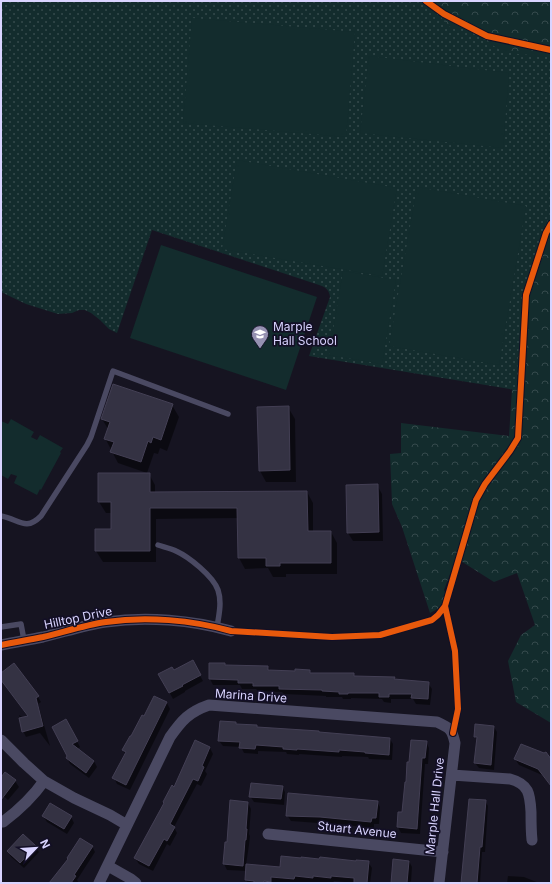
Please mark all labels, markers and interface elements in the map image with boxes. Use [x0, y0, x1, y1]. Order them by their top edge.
place label: Marple Hall School [273, 319, 337, 348]
school or university icon: Marple Hall School [250, 324, 270, 349]
street label: Hilltop Drive [42, 603, 113, 632]
street label: Marina Drive [215, 686, 288, 706]
street label: Marple Hall Drive [422, 757, 447, 855]
street label: Stuart Avenue [317, 818, 397, 841]
north arrow [16, 828, 56, 868]
text: N [37, 837, 53, 851]

